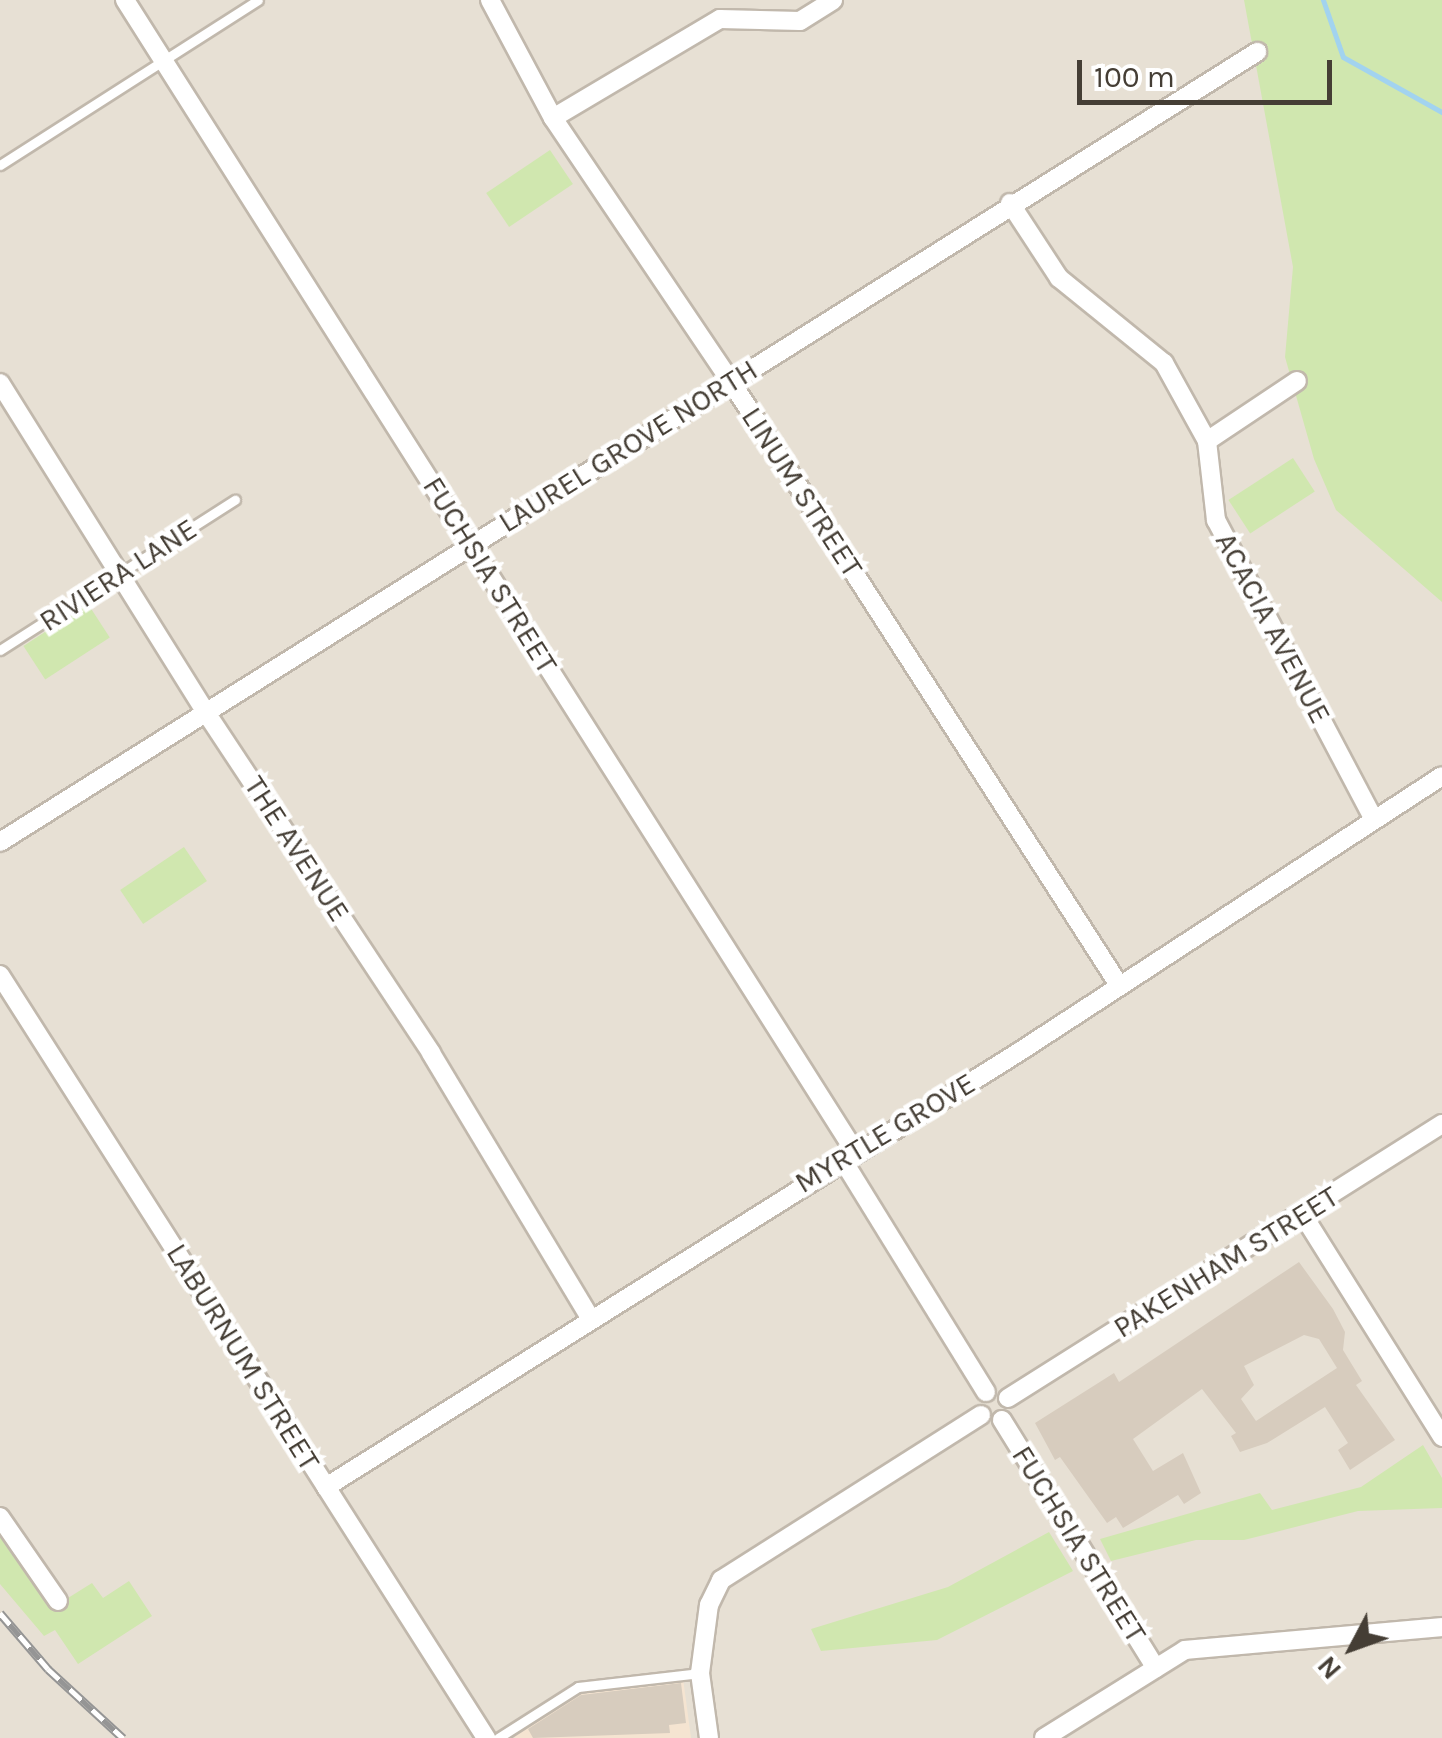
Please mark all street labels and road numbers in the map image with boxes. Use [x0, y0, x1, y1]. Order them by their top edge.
street label: LAUREL GROVE NORTH [492, 352, 764, 540]
street label: LINUM STREET [734, 400, 870, 584]
street label: FUCHSIA STREET [415, 470, 565, 680]
street label: RIVIERA LANE [33, 511, 203, 639]
street label: ACACIA AVENUE [1208, 526, 1338, 730]
street label: THE AVENUE [237, 770, 357, 928]
street label: MYRTLE GROVE [788, 1065, 982, 1201]
street label: PAKENHAM STREET [1107, 1178, 1345, 1346]
street label: LABURNUM STREET [159, 1237, 327, 1477]
street label: FUCHSIA STREET [1004, 1439, 1154, 1649]

